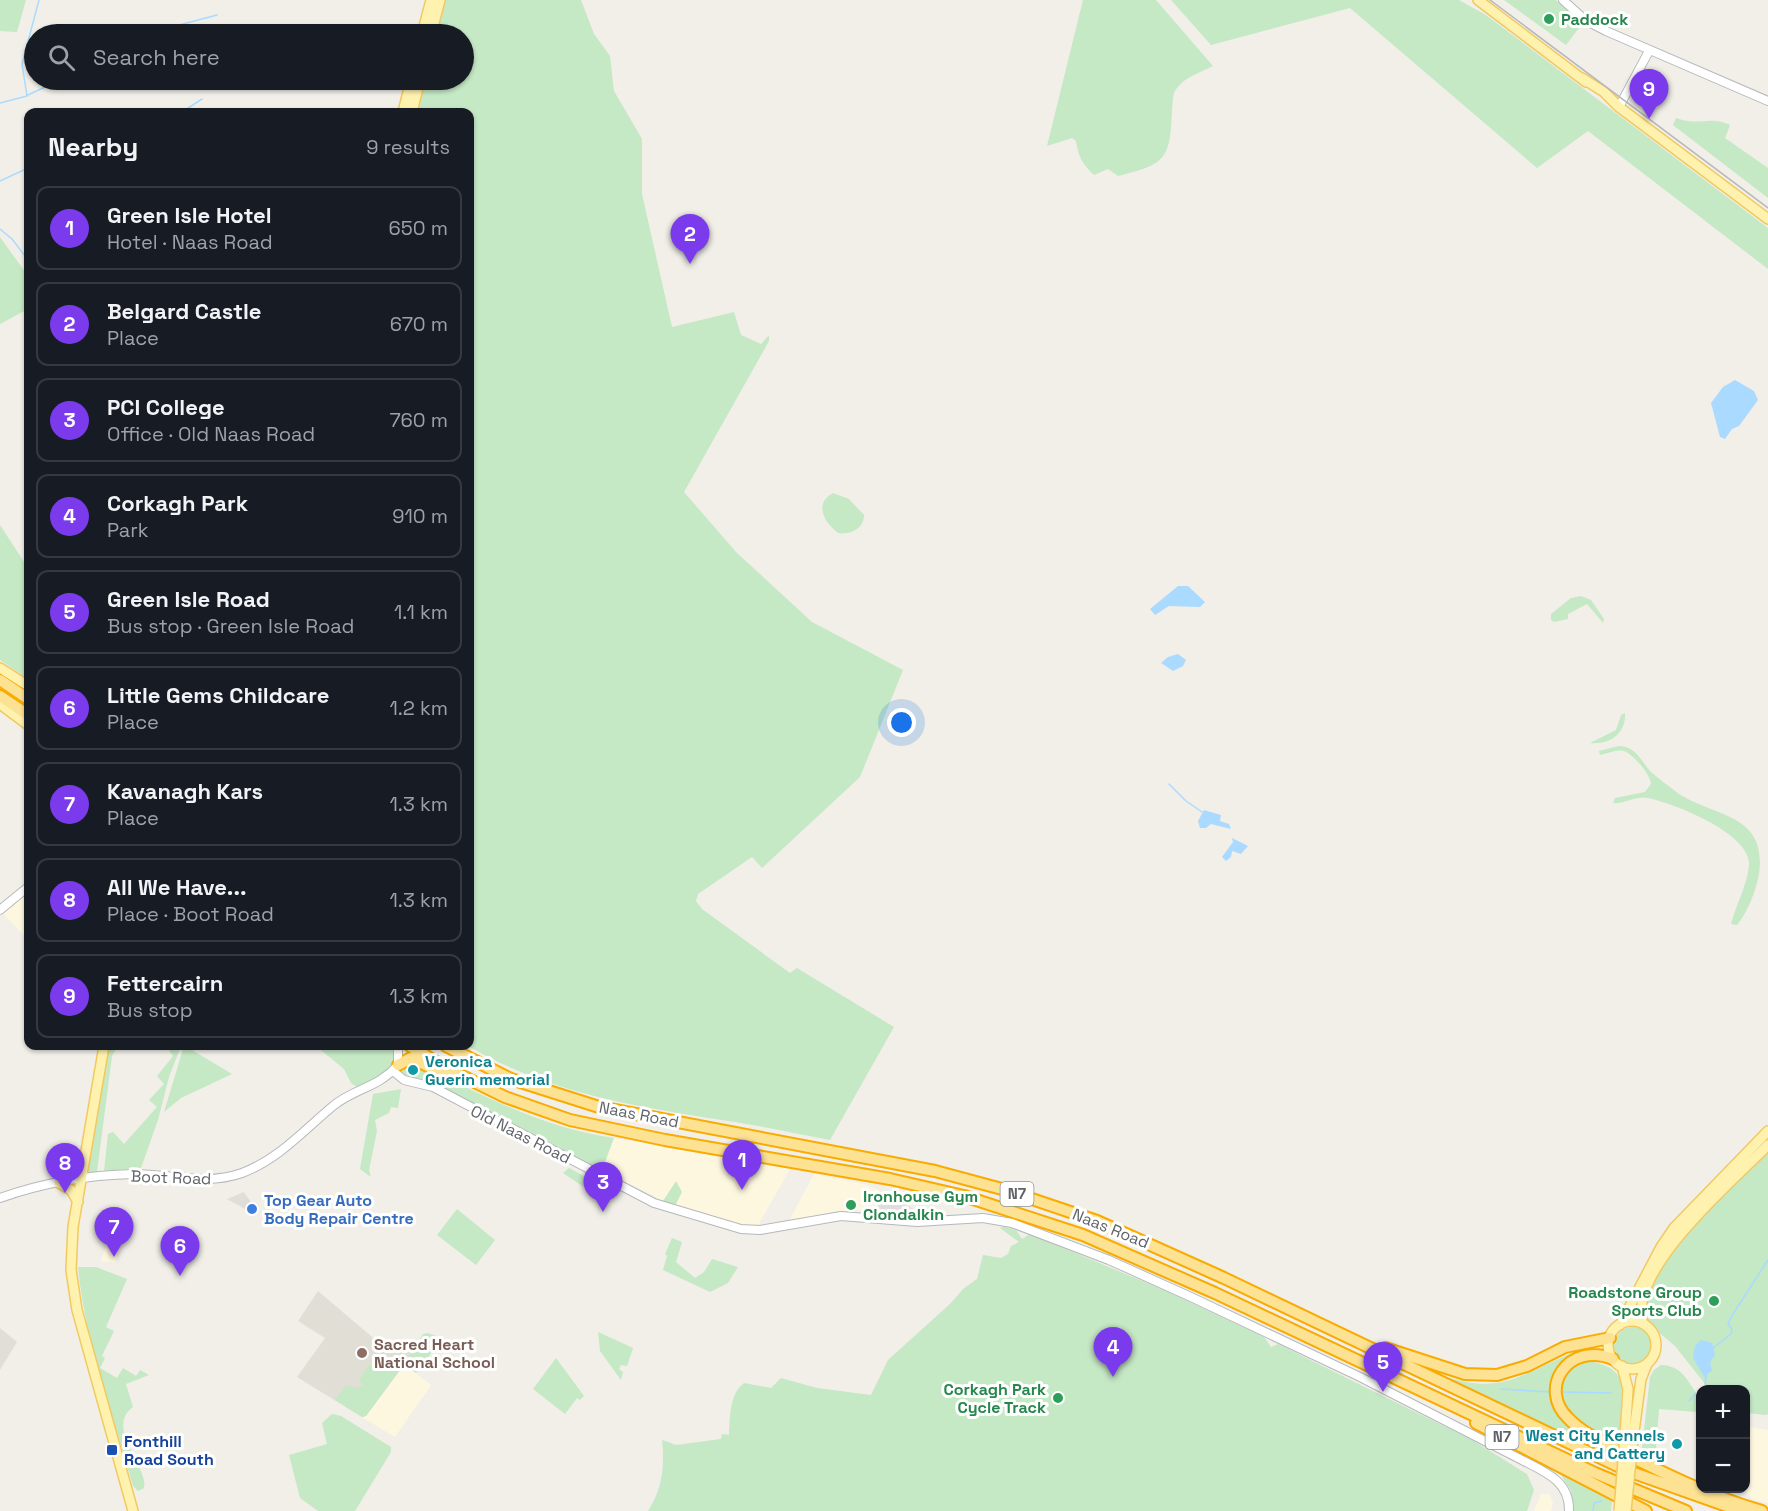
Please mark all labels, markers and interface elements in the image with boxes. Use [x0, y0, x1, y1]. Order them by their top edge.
place label: Paddock [1561, 9, 1628, 30]
marker: Paddock [1542, 12, 1556, 26]
search box [24, 24, 474, 90]
icon: search [45, 41, 78, 74]
text: Search here [93, 43, 220, 71]
pin: 9 [1630, 70, 1668, 119]
text: Nearby [48, 130, 138, 164]
text: 9 results [366, 134, 450, 160]
text: Green Isle Hotel [107, 201, 272, 229]
pin: 2 [670, 214, 710, 264]
text: 1 [65, 215, 74, 241]
text: 650 m [389, 215, 448, 241]
text: Hotel · Naas Road [107, 229, 273, 255]
text: Belgard Castle [107, 297, 262, 325]
text: 2 [64, 311, 75, 337]
text: 670 m [390, 311, 448, 337]
text: Place [107, 325, 159, 351]
text: PCI College [107, 393, 225, 421]
text: 3 [63, 407, 76, 433]
text: 760 m [389, 407, 448, 433]
text: Office · Old Naas Road [107, 421, 315, 447]
text: Corkagh Park [107, 489, 248, 517]
text: 4 [63, 503, 76, 529]
text: 910 m [392, 503, 448, 529]
text: Park [107, 517, 149, 543]
text: Green Isle Road [107, 585, 270, 613]
text: 5 [64, 599, 76, 625]
text: 1.1 km [394, 599, 448, 625]
text: Bus stop · Green Isle Road [107, 613, 354, 639]
text: Little Gems Childcare [107, 681, 329, 709]
text: 6 [63, 695, 76, 721]
text: 1.2 km [389, 695, 448, 721]
your location [887, 708, 916, 737]
text: Place [107, 709, 159, 735]
text: Kavanagh Kars [107, 777, 263, 805]
text: 7 [64, 791, 75, 817]
text: 1.3 km [389, 791, 448, 817]
text: Place [107, 805, 159, 831]
text: All We Have... [107, 873, 247, 901]
text: 8 [64, 887, 76, 913]
text: 1.3 km [389, 887, 448, 913]
text: Place · Boot Road [107, 901, 274, 927]
text: Fettercairn [107, 969, 223, 997]
text: 9 [63, 983, 76, 1009]
text: 1.3 km [389, 983, 448, 1009]
text: Bus stop [107, 997, 193, 1023]
place label: Veronica Guerin memorial [425, 1051, 550, 1090]
marker: Veronica Guerin memorial [406, 1063, 420, 1077]
street label: Naas Road [597, 1096, 681, 1133]
street label: Old Naas Road [467, 1100, 574, 1169]
pin: 1 [722, 1140, 762, 1190]
pin: 8 [46, 1144, 84, 1193]
pin: 3 [584, 1162, 622, 1212]
street label: Boot Road [130, 1166, 212, 1189]
road number: N7 [1000, 1182, 1034, 1206]
place label: Ironhouse Gym Clondalkin [863, 1186, 978, 1225]
place label: Top Gear Auto Body Repair Centre [264, 1190, 414, 1229]
marker: Ironhouse Gym Clondalkin [844, 1198, 858, 1212]
marker: Top Gear Auto Body Repair Centre [245, 1202, 259, 1216]
street label: Naas Road [1069, 1204, 1152, 1253]
pin: 7 [94, 1208, 134, 1257]
pin: 6 [160, 1226, 200, 1276]
place label: Roadstone Group Sports Club [1568, 1282, 1702, 1321]
marker: Roadstone Group Sports Club [1707, 1294, 1721, 1308]
pin: 4 [1094, 1328, 1132, 1377]
place label: Sacred Heart National School [374, 1334, 495, 1373]
pin: 5 [1364, 1342, 1402, 1392]
marker: Sacred Heart National School [355, 1346, 369, 1360]
place label: Corkagh Park Cycle Track [943, 1379, 1046, 1418]
map controls [1696, 1385, 1750, 1493]
button: + [1696, 1385, 1750, 1439]
marker: Corkagh Park Cycle Track [1051, 1391, 1065, 1405]
road number: N7 [1486, 1425, 1518, 1449]
place label: West City Kennels and Cattery [1526, 1425, 1665, 1464]
place label: Fonthill Road South [124, 1431, 214, 1470]
marker: West City Kennels and Cattery [1670, 1437, 1684, 1451]
button: − [1696, 1439, 1750, 1493]
marker: Fonthill Road South [105, 1443, 119, 1457]

